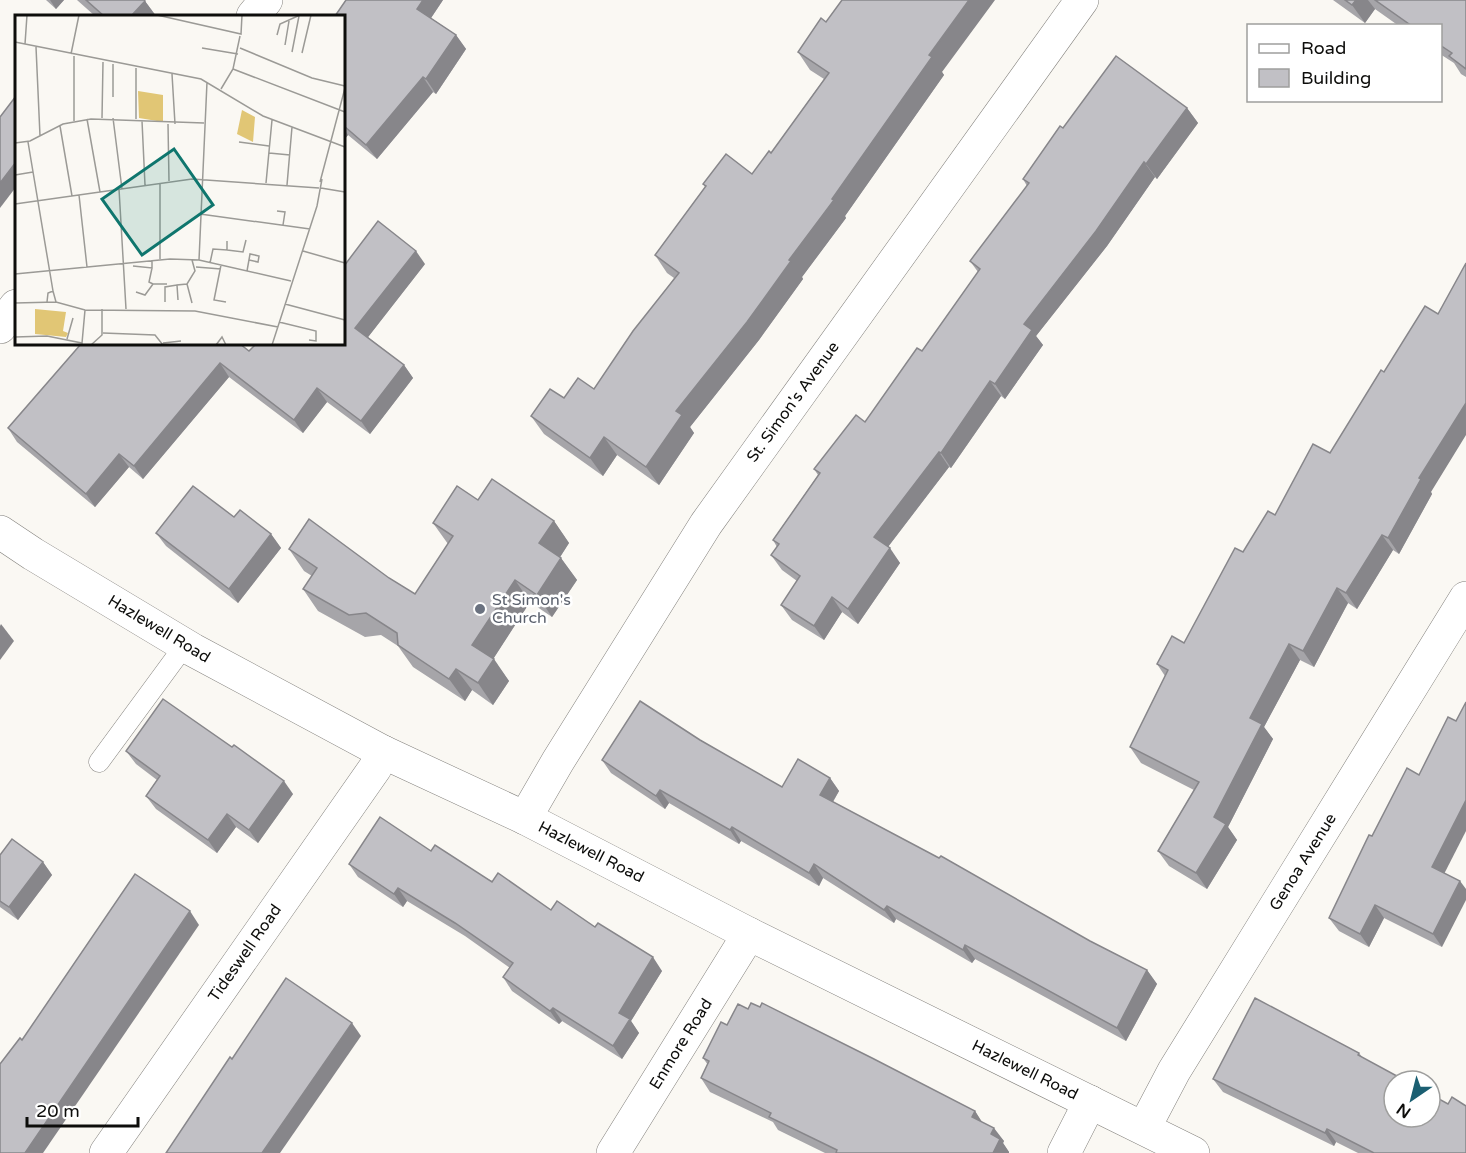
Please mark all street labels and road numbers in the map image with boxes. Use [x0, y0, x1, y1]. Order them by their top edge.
street label: St. Simon's Avenue [742, 338, 844, 466]
street label: Hazlewell Road [104, 591, 214, 667]
street label: Genoa Avenue [1265, 810, 1341, 914]
street label: Hazlewell Road [535, 817, 647, 887]
street label: Tideswell Road [204, 900, 286, 1006]
street label: Enmore Road [645, 995, 717, 1093]
street label: Hazlewell Road [969, 1036, 1081, 1104]

